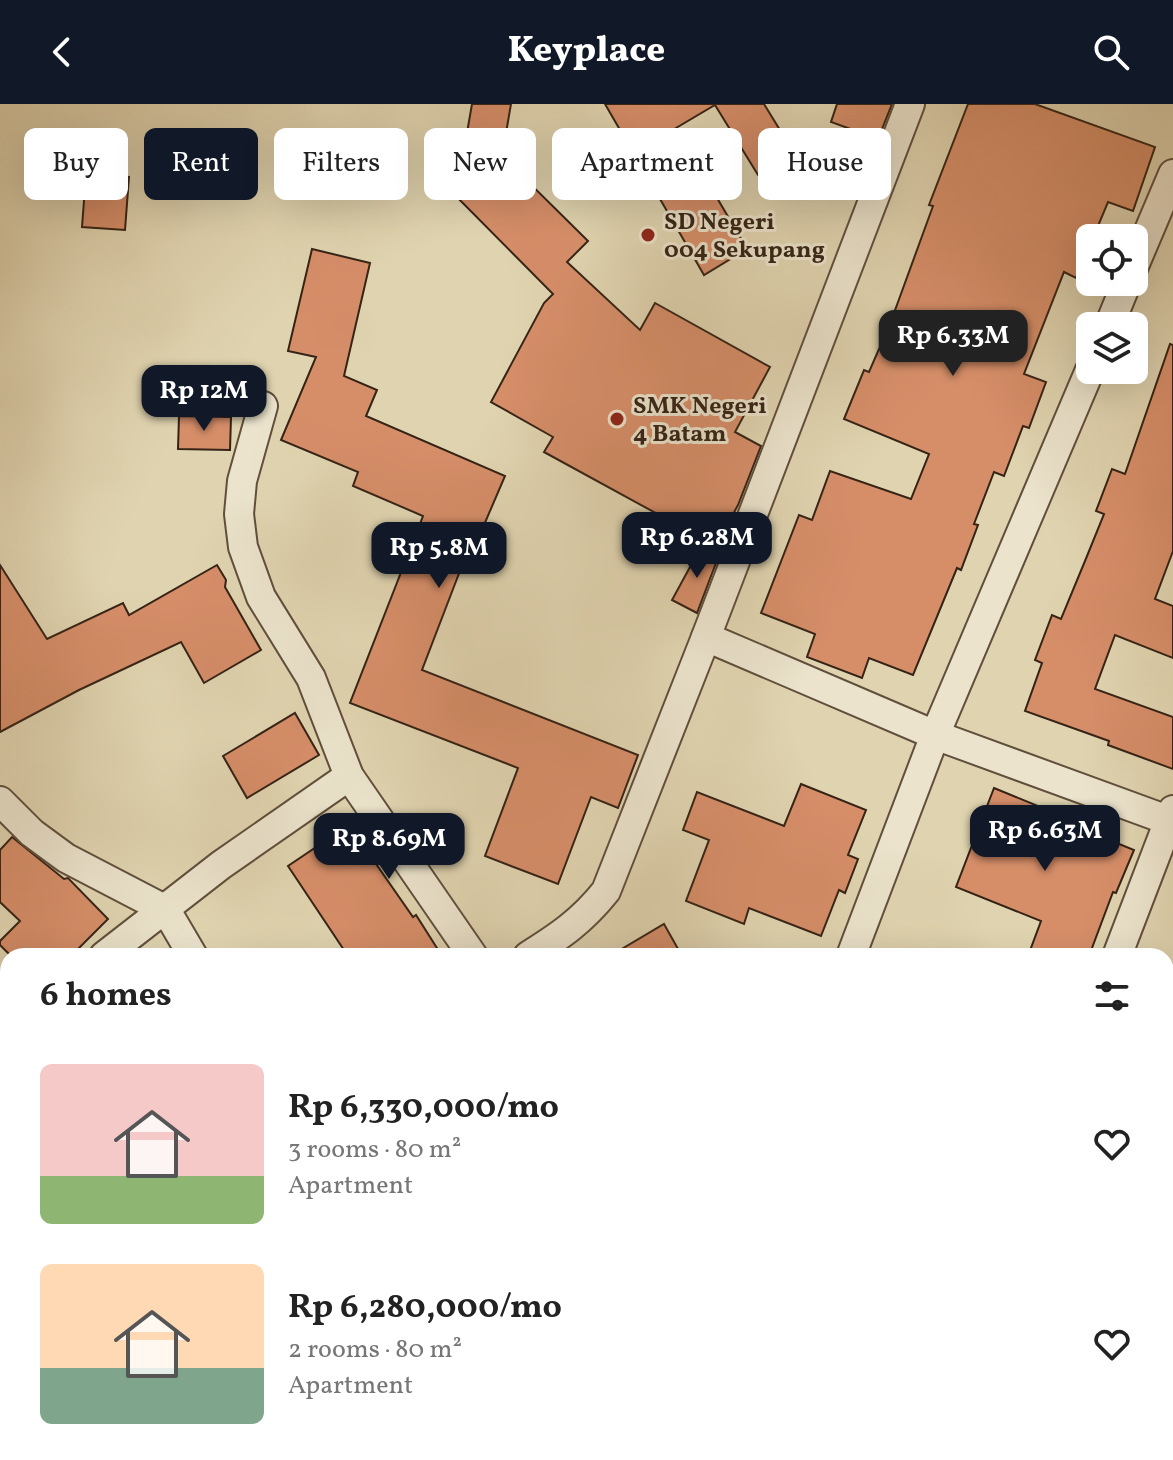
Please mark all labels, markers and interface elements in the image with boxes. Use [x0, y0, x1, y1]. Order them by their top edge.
text: Keyplace [508, 27, 665, 77]
icon: back [40, 30, 84, 74]
icon: search [1089, 30, 1133, 74]
chip: Buy [24, 128, 128, 200]
chip: Rent [144, 128, 258, 200]
chip: Filters [274, 128, 408, 200]
chip: New [424, 128, 536, 200]
chip: Apartment [552, 128, 742, 200]
chip: House [758, 128, 891, 200]
place label: SD Negeri 004 Sekupang [664, 206, 825, 268]
map controls [1076, 224, 1148, 384]
button: locate [1076, 224, 1148, 296]
marker: SD Negeri 004 Sekupang [639, 226, 657, 244]
pin: Rp 6.33M [870, 310, 1036, 378]
button: layers [1076, 312, 1148, 384]
text: Rp 6.33M [897, 318, 1009, 354]
pin: Rp 12M [139, 365, 269, 433]
text: Rp 12M [160, 373, 248, 409]
place label: SMK Negeri 4 Batam [633, 390, 767, 452]
marker: SMK Negeri 4 Batam [608, 410, 626, 428]
pin: Rp 6.28M [614, 512, 780, 580]
text: Rp 6.28M [640, 520, 754, 556]
pin: Rp 5.8M [365, 522, 513, 590]
text: Rp 5.8M [389, 530, 489, 566]
pin: Rp 6.63M [962, 805, 1128, 873]
pin: Rp 8.69M [306, 813, 472, 881]
text: Rp 6.63M [988, 813, 1102, 849]
text: Rp 8.69M [332, 821, 446, 857]
text: 6 homes [40, 973, 172, 1020]
icon: filters [1090, 974, 1134, 1018]
text: Rp 6,330,000/mo [288, 1085, 559, 1132]
icon: home [104, 1096, 200, 1192]
icon: heart [1090, 1122, 1134, 1166]
text: 3 rooms · 80 m² [288, 1132, 461, 1168]
text: Apartment [288, 1168, 413, 1204]
text: Rp 6,280,000/mo [288, 1285, 562, 1332]
icon: home [104, 1296, 200, 1392]
icon: heart [1090, 1322, 1134, 1366]
text: 2 rooms · 80 m² [288, 1332, 462, 1368]
text: Apartment [288, 1368, 413, 1404]

